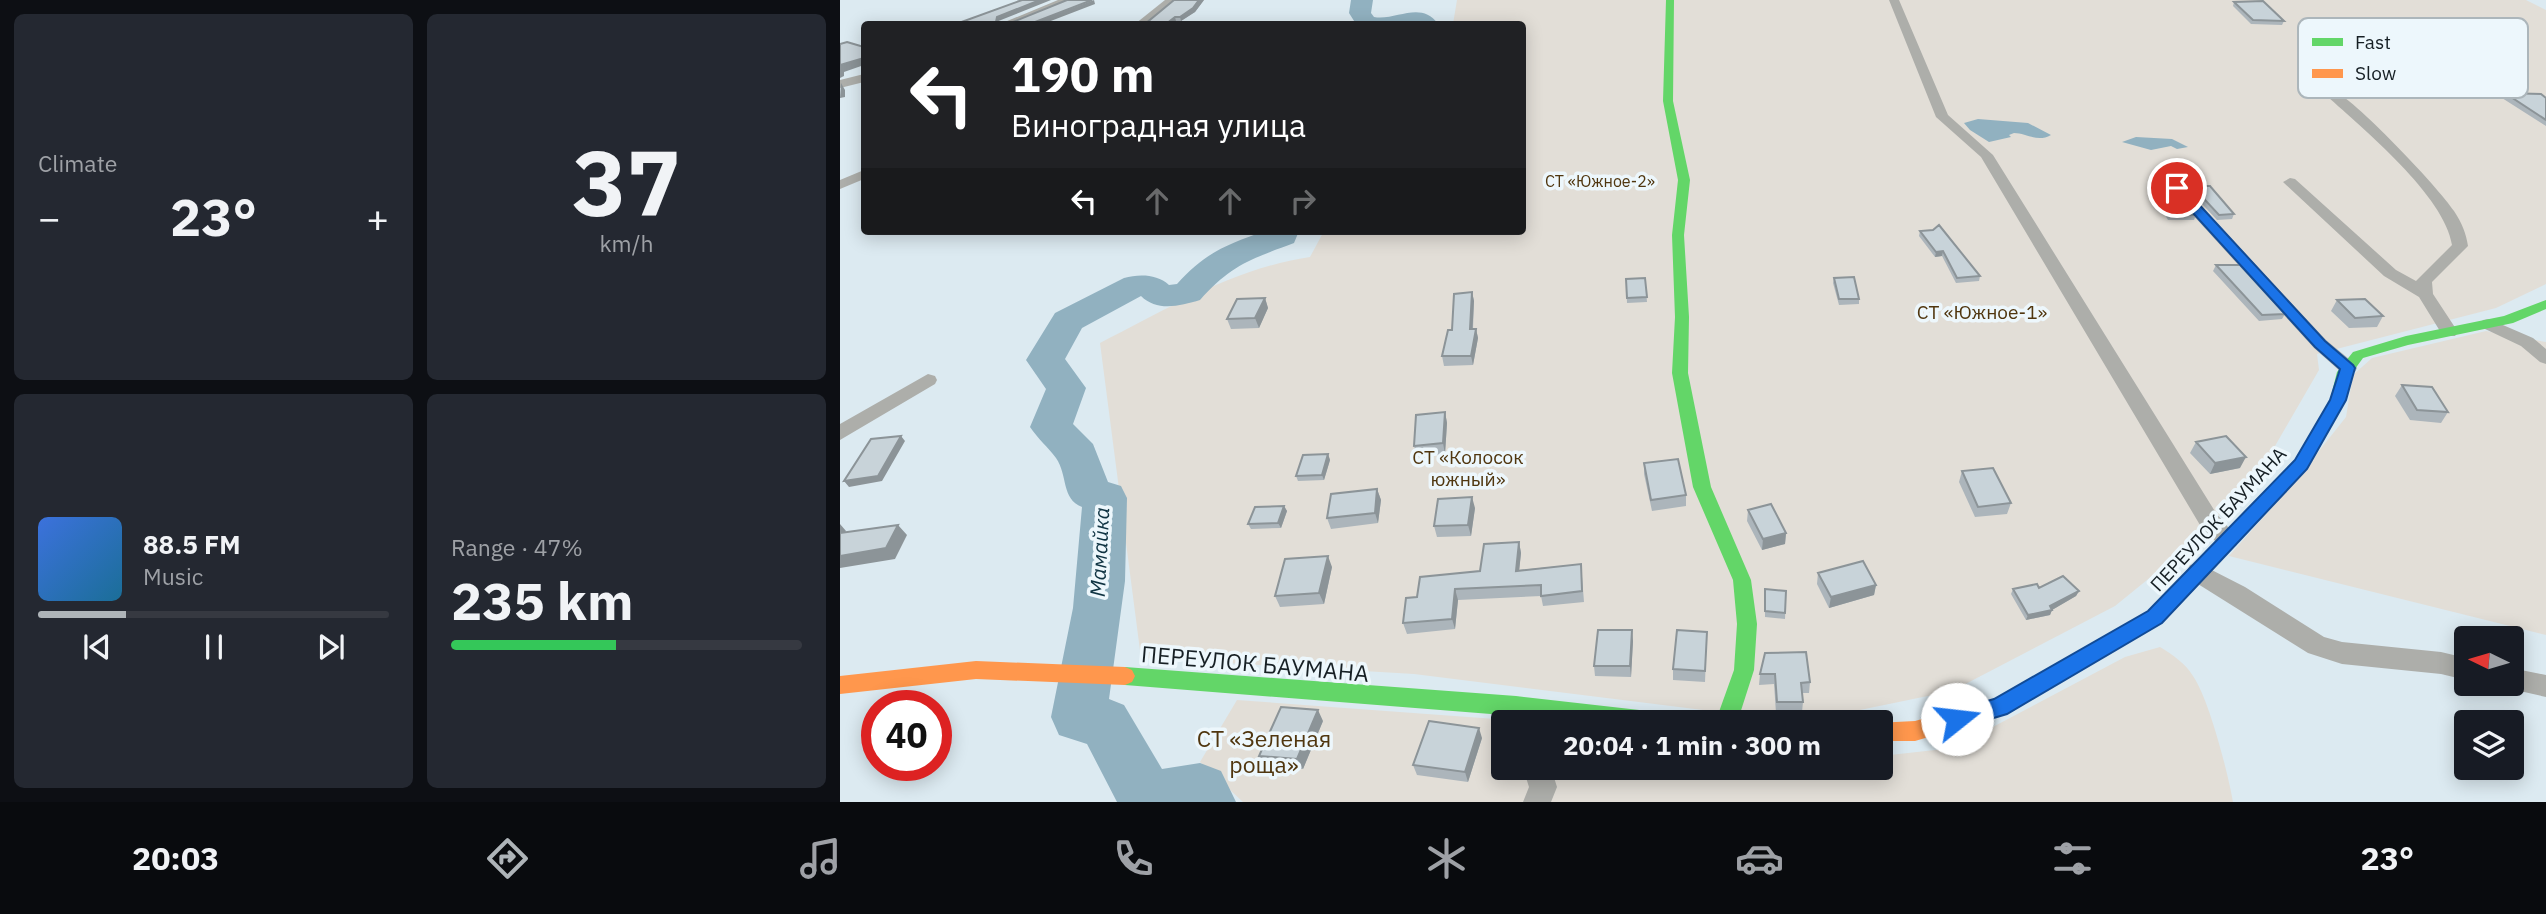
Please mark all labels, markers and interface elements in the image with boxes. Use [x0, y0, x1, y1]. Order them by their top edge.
legend [2298, 18, 2528, 98]
text: Fast [2355, 30, 2391, 54]
text: 190 m [1011, 42, 1155, 105]
icon: left [896, 49, 987, 140]
text: Slow [2355, 61, 2396, 85]
text: Виноградная улица [1011, 104, 1306, 146]
text: 37 [572, 123, 681, 241]
text: Climate [38, 148, 117, 178]
pin [2147, 158, 2207, 218]
icon: arrive [2158, 169, 2196, 207]
park label: СТ «Южное-2» [1545, 171, 1655, 191]
icon: left [1065, 182, 1103, 220]
icon: ahead [1138, 182, 1176, 220]
icon: ahead [1211, 182, 1249, 220]
icon: right [1284, 182, 1322, 220]
text: 23° [170, 183, 257, 250]
text: − [38, 193, 61, 242]
text: + [366, 193, 389, 242]
text: km/h [599, 228, 654, 258]
park label: СТ «Южное-1» [1917, 300, 2048, 324]
street label: ПЕРЕУЛОК БАУМАНА [2145, 442, 2291, 596]
park label: СТ «Колосок южный» [1412, 445, 1524, 491]
water label: Мамайка [1083, 506, 1115, 598]
text: 88.5 FM [143, 527, 241, 561]
text: Range · 47% [451, 532, 583, 562]
text: Music [143, 561, 203, 591]
text: 235 km [451, 567, 633, 634]
north arrow [2454, 626, 2524, 696]
map controls [2454, 626, 2524, 780]
icon: previous [78, 628, 116, 666]
icon: pause [195, 628, 233, 666]
icon: next [312, 628, 350, 666]
street label: ПЕРЕУЛОК БАУМАНА [1140, 638, 1370, 688]
position arrow [1920, 682, 1994, 756]
speed limit sign: 40 [861, 690, 952, 781]
button: layers [2454, 710, 2524, 780]
park label: СТ «Зеленая роща» [1197, 723, 1331, 779]
text: 20:04 · 1 min · 300 m [1563, 728, 1821, 762]
icon: directions [483, 834, 532, 883]
icon: music [796, 834, 845, 883]
icon: phone [1109, 834, 1158, 883]
icon: climate [1422, 834, 1471, 883]
icon: car [1735, 834, 1784, 883]
icon: filters [2048, 834, 2097, 883]
text: 20:03 [132, 837, 219, 879]
text: 23° [2361, 837, 2414, 879]

